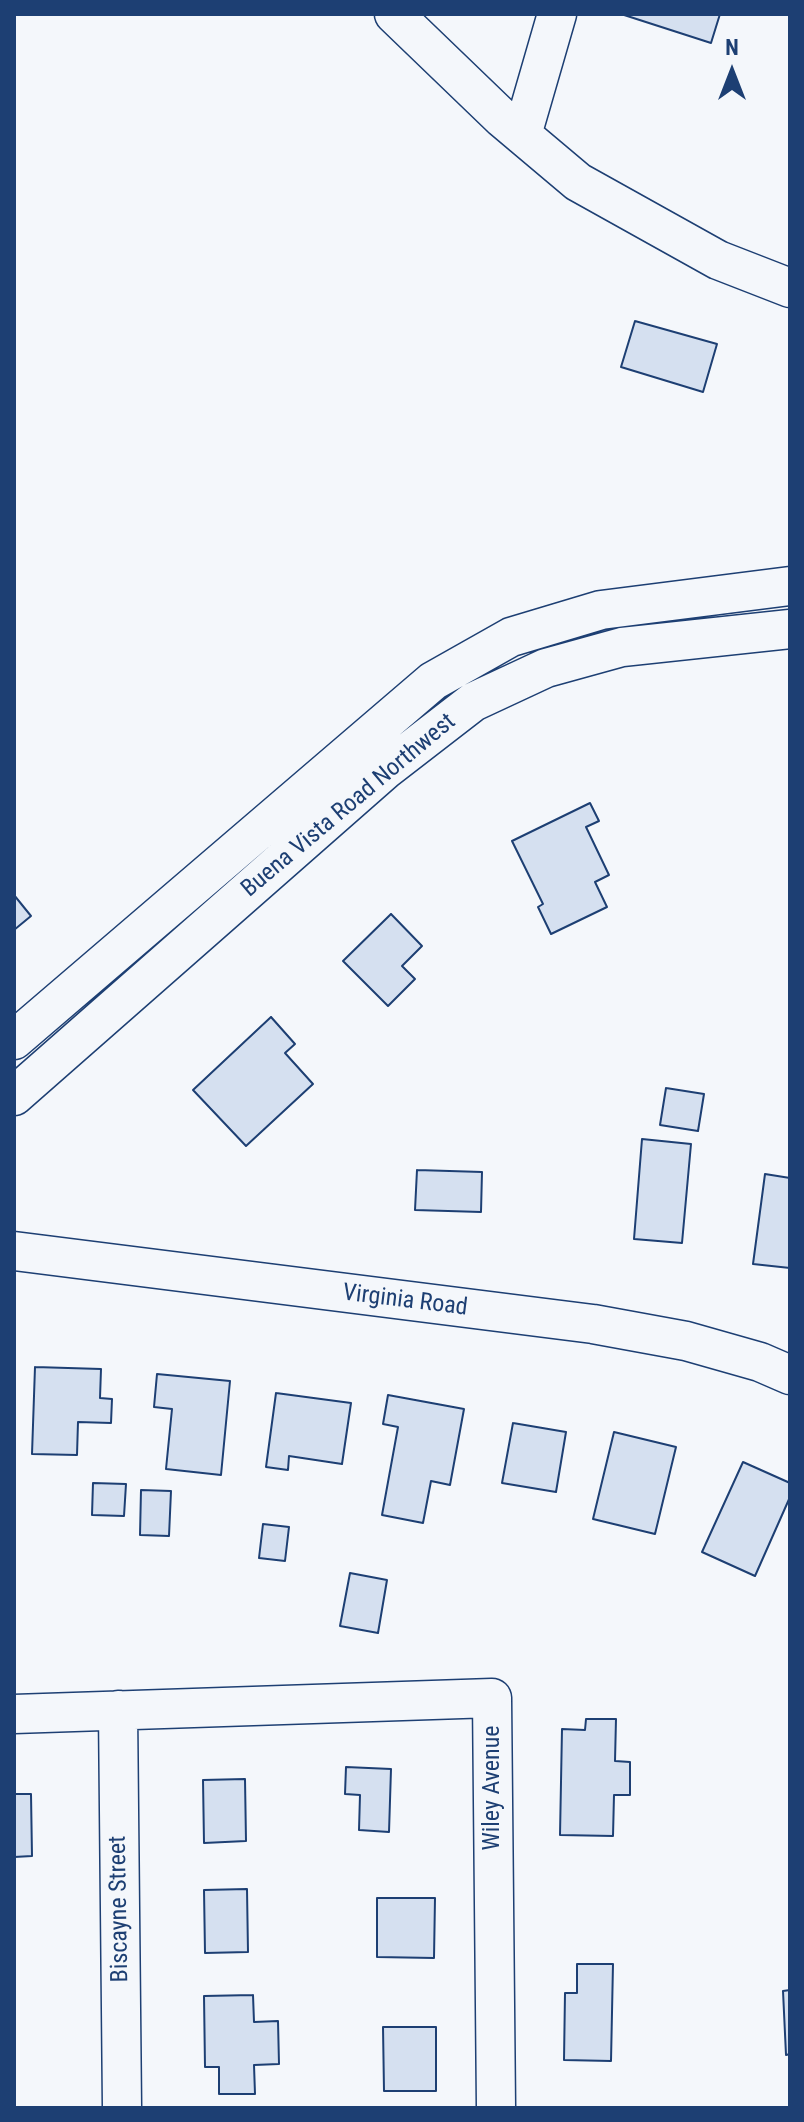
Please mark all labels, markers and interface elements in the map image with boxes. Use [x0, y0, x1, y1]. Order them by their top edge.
north arrow [692, 32, 772, 112]
text: N [725, 35, 739, 60]
street label: Buena Vista Road Northwest [236, 708, 462, 904]
street label: Virginia Road [341, 1279, 469, 1323]
street label: Wiley Avenue [479, 1726, 507, 1850]
street label: Biscayne Street [104, 1835, 136, 1983]

